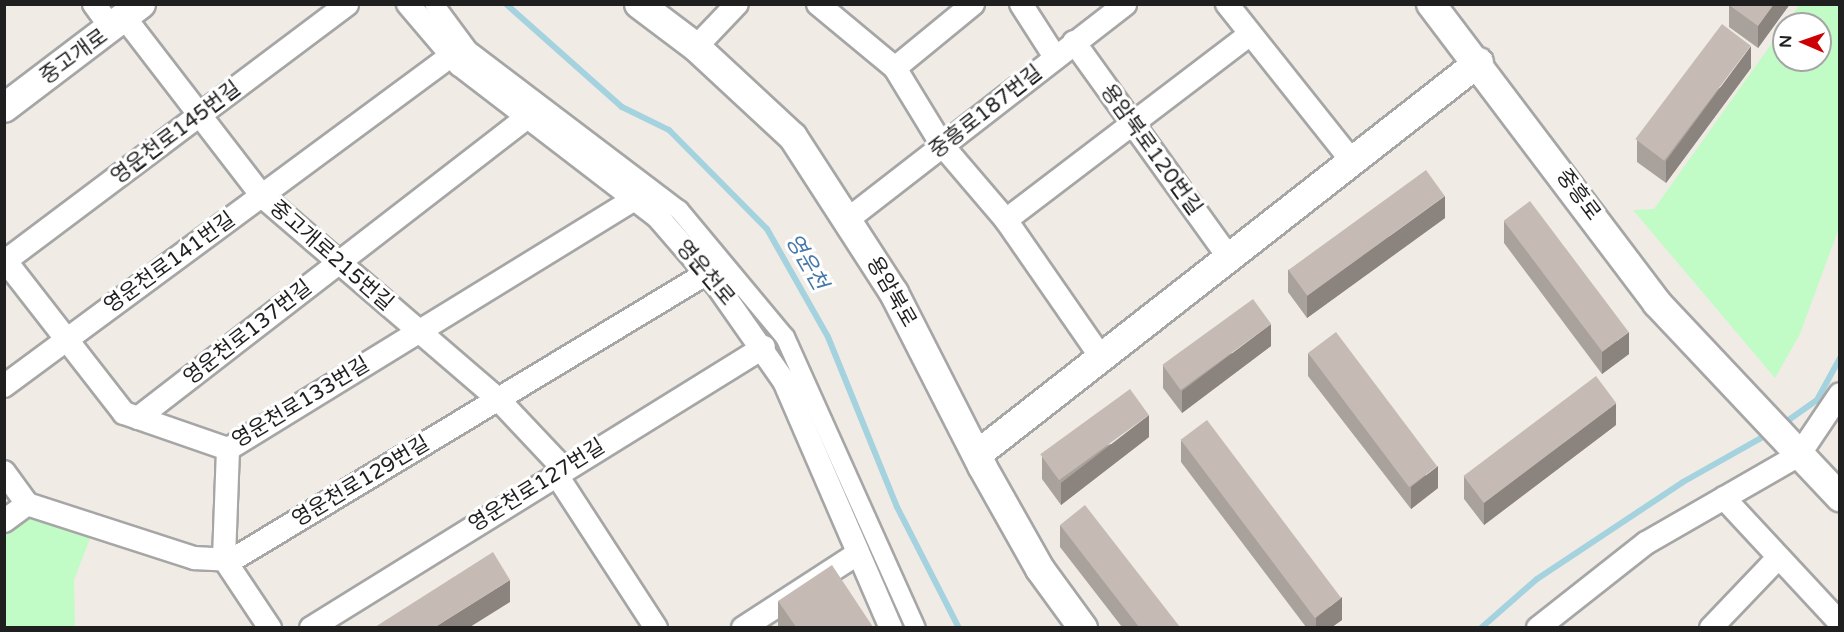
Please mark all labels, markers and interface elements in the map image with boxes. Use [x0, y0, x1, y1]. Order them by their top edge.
north arrow [1772, 12, 1832, 72]
street label: 중고개로 [35, 24, 113, 90]
text: N [1776, 35, 1796, 48]
street label: 중흥로187번길 [925, 60, 1047, 164]
street label: 영운천로145번길 [106, 76, 246, 190]
street label: 용암북로120번길 [1095, 80, 1207, 220]
street label: 중흥로 [1550, 164, 1606, 226]
street label: 중고개로215번길 [264, 195, 398, 317]
street label: 영운천로141번길 [100, 207, 240, 319]
water label: 영운천 [779, 229, 833, 295]
street label: 영운천로 [671, 235, 739, 311]
street label: 용암북로 [861, 252, 921, 332]
street label: 영운천로137번길 [179, 275, 317, 391]
street label: 영운천로133번길 [228, 352, 374, 454]
street label: 영운천로129번길 [288, 431, 434, 533]
street label: 영운천로127번길 [464, 434, 610, 538]

